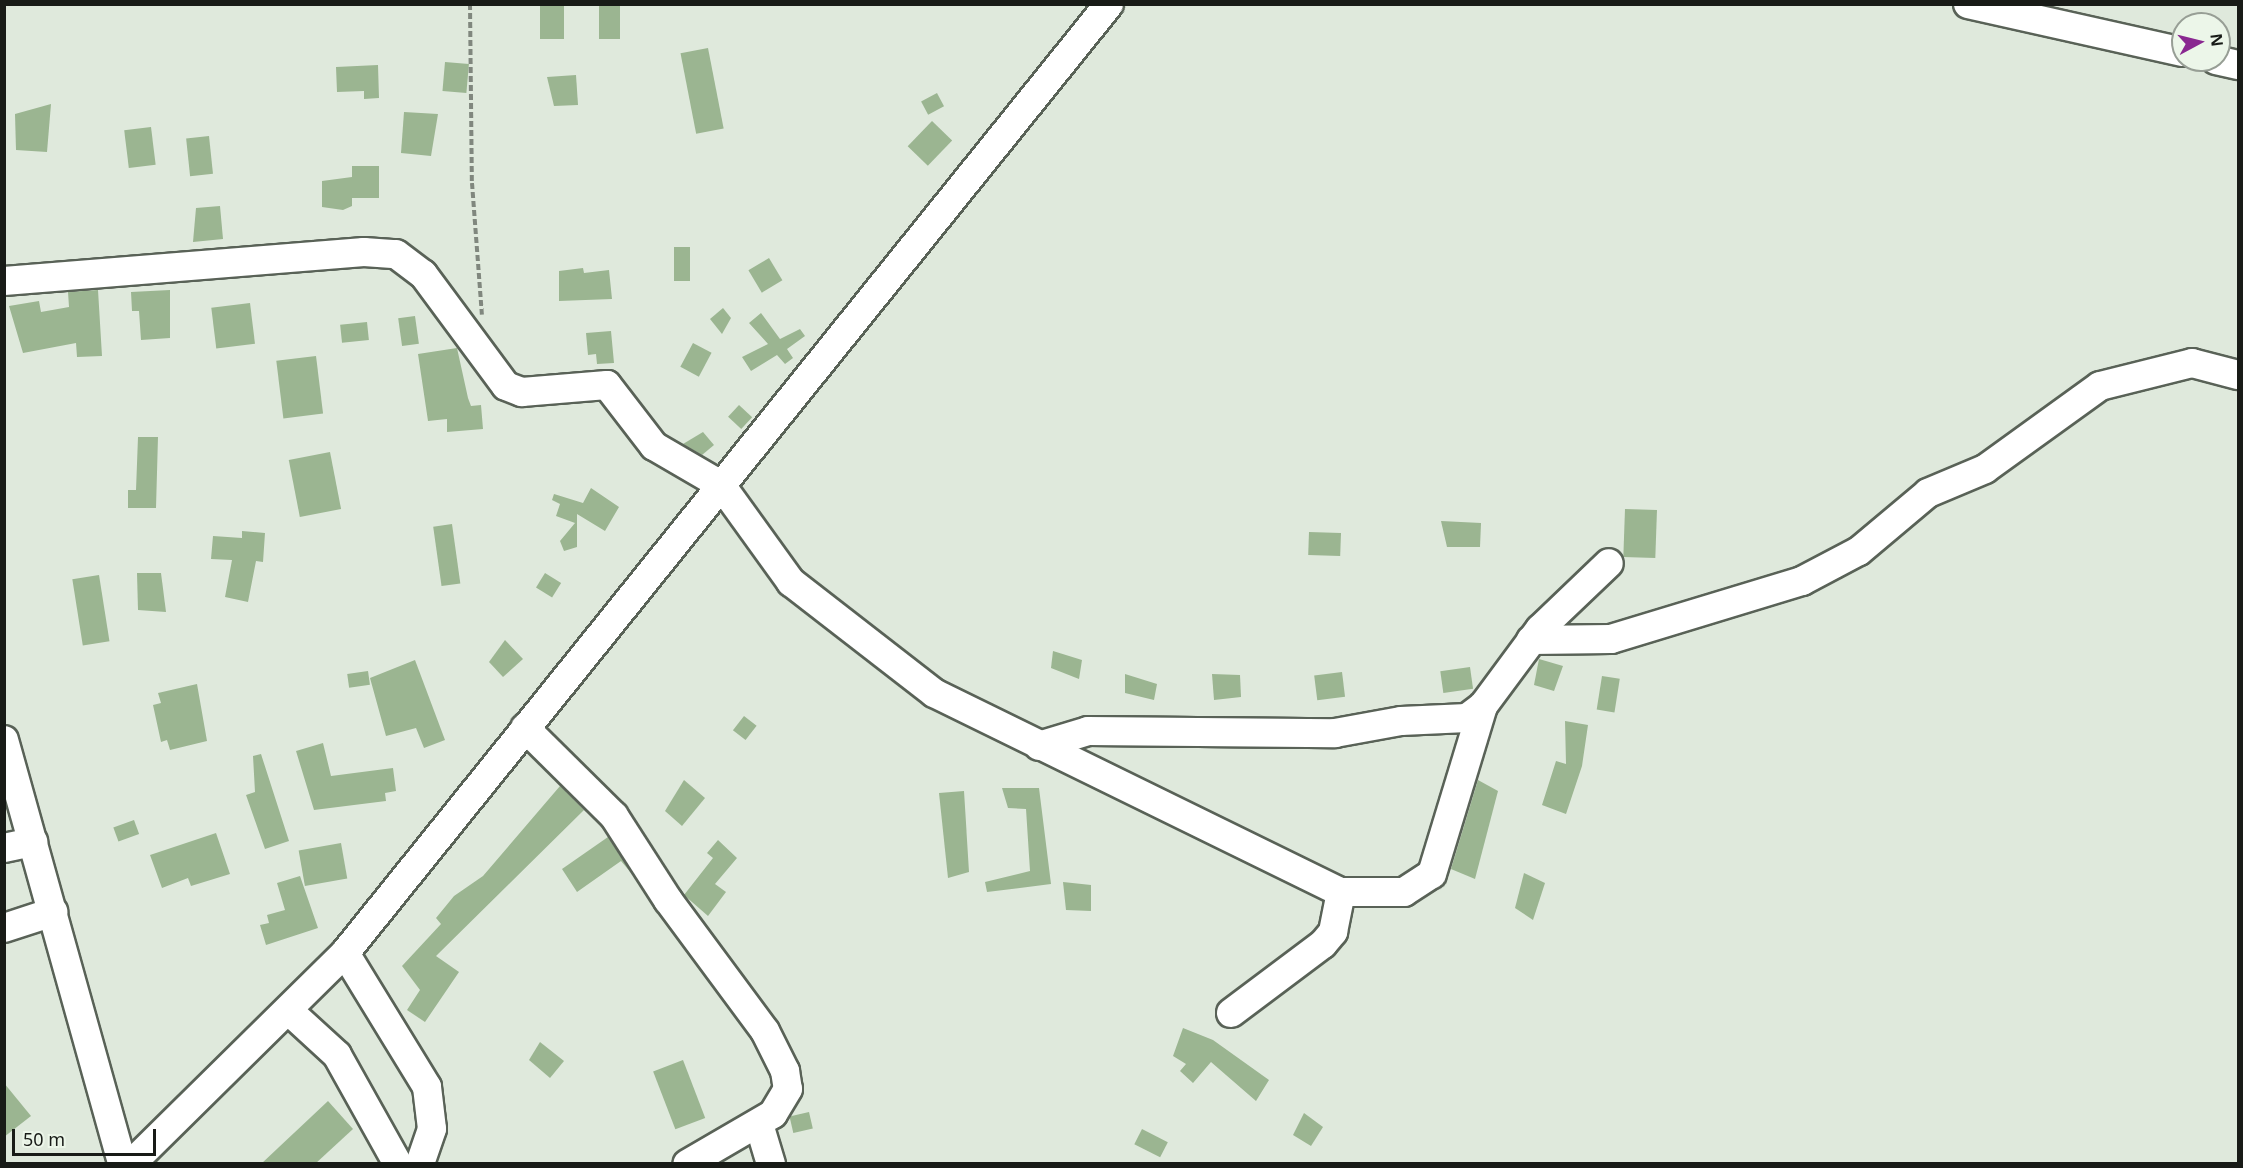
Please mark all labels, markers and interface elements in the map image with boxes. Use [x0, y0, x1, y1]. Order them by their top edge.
north arrow [2171, 12, 2231, 72]
text: N [2205, 32, 2229, 48]
scale bar [15, 1117, 159, 1155]
text: 50 m [23, 1127, 65, 1151]

